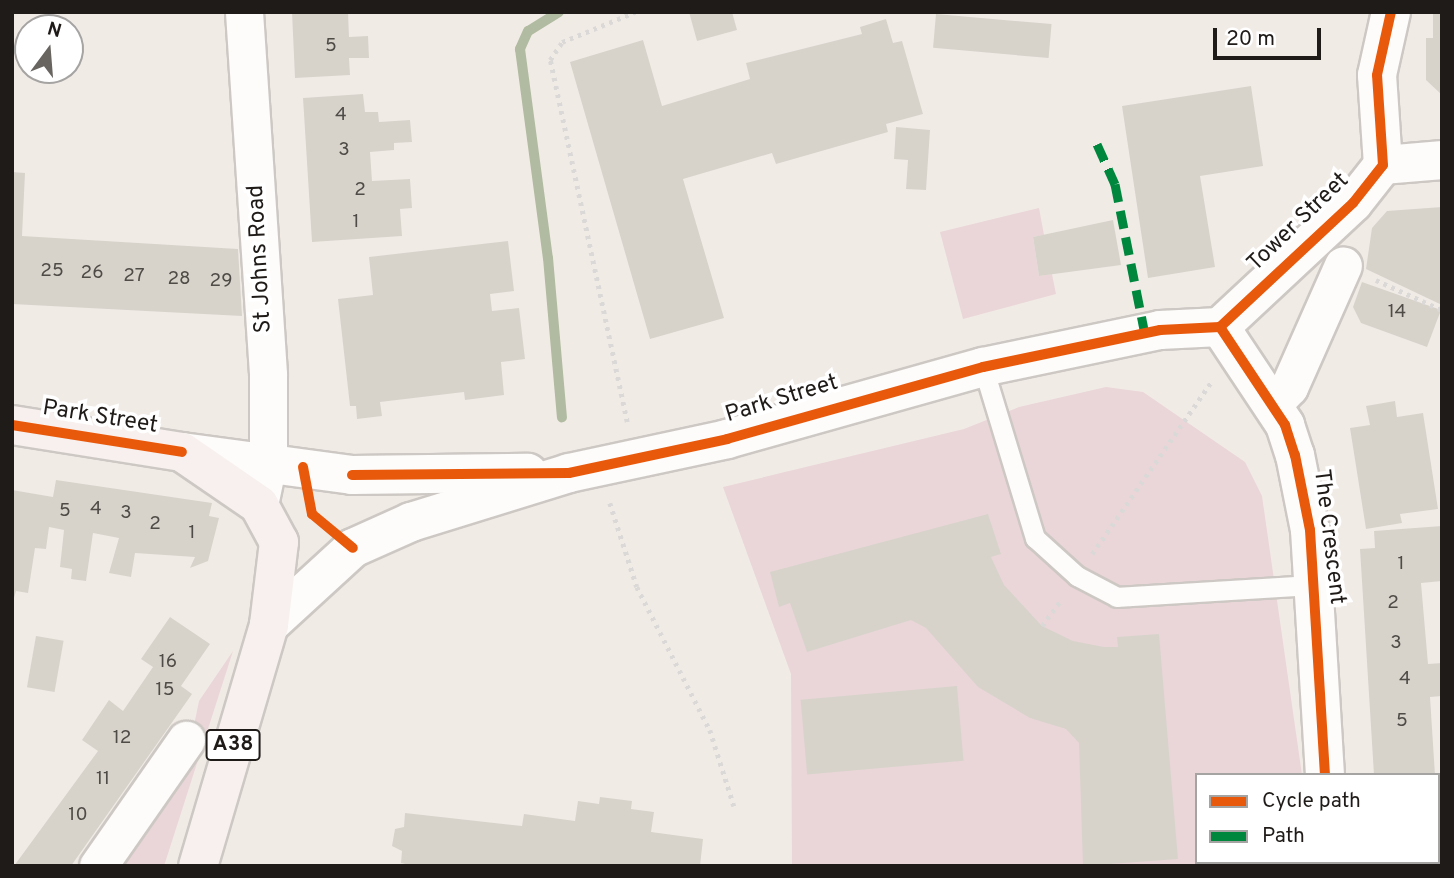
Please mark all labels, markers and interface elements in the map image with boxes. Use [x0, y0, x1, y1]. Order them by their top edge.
north arrow [14, 14, 84, 84]
scale bar [1216, 14, 1324, 58]
text: N [44, 17, 64, 44]
text: 20 m [1226, 26, 1275, 53]
house number: 5 [325, 36, 337, 58]
house number: 4 [335, 105, 347, 127]
house number: 3 [338, 140, 350, 162]
street label: Tower Street [1243, 168, 1355, 278]
house number: 2 [354, 180, 366, 202]
street label: St Johns Road [243, 184, 279, 334]
house number: 1 [352, 212, 360, 234]
house number: 25 [40, 261, 64, 283]
house number: 26 [81, 263, 103, 285]
house number: 27 [123, 266, 145, 288]
house number: 28 [167, 269, 191, 291]
house number: 29 [210, 271, 232, 293]
house number: 14 [1388, 302, 1406, 324]
street label: Park Street [722, 370, 842, 430]
street label: Park Street [40, 395, 160, 441]
street label: The Crescent [1306, 468, 1350, 606]
house number: 4 [90, 499, 102, 521]
house number: 5 [59, 501, 71, 523]
house number: 3 [120, 503, 132, 525]
house number: 2 [149, 514, 161, 536]
house number: 1 [188, 523, 196, 545]
house number: 1 [1397, 554, 1405, 576]
house number: 2 [1387, 593, 1399, 615]
house number: 3 [1390, 633, 1402, 655]
house number: 16 [159, 652, 177, 674]
house number: 4 [1399, 669, 1411, 691]
house number: 15 [156, 680, 174, 702]
house number: 5 [1396, 711, 1408, 733]
house number: 12 [113, 728, 131, 750]
road number: A38 [205, 728, 261, 762]
house number: 11 [96, 769, 110, 791]
legend [1195, 773, 1440, 864]
text: Cycle path [1262, 788, 1361, 815]
house number: 10 [68, 805, 88, 827]
text: Path [1262, 823, 1305, 850]

